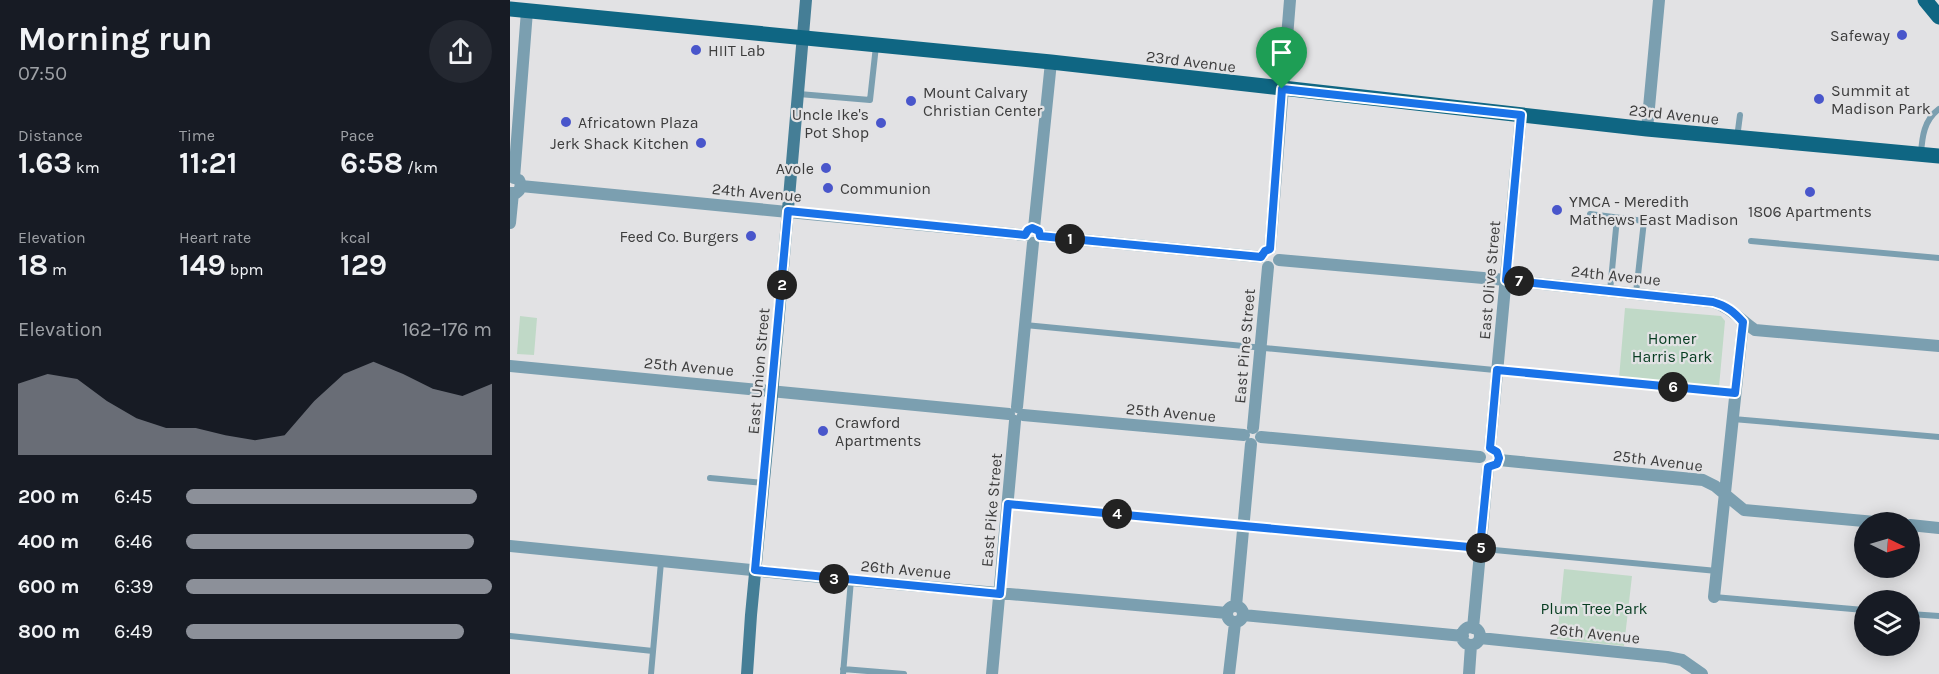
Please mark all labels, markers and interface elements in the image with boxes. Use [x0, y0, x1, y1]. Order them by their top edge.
text: Morning run [18, 20, 212, 58]
button: share [429, 20, 492, 83]
place label: Safeway [1830, 26, 1891, 45]
pin [1256, 27, 1307, 89]
marker: Safeway [1895, 28, 1909, 42]
icon: arrive [1265, 36, 1298, 69]
place label: HIIT Lab [708, 41, 765, 60]
marker: HIIT Lab [689, 43, 703, 57]
street label: 23rd Avenue [1145, 47, 1237, 76]
text: 07:50 [18, 62, 67, 85]
place label: Summit at Madison Park [1831, 81, 1931, 118]
place label: Mount Calvary Christian Center [923, 83, 1042, 120]
marker: Summit at Madison Park [1812, 92, 1826, 106]
marker: Mount Calvary Christian Center [904, 94, 918, 108]
street label: 23rd Avenue [1628, 100, 1720, 129]
place label: Uncle Ike's Pot Shop [792, 105, 869, 142]
place label: Africatown Plaza [578, 113, 698, 132]
marker: Africatown Plaza [559, 115, 573, 129]
marker: Uncle Ike's Pot Shop [874, 116, 888, 130]
text: Distance [18, 126, 83, 145]
text: Time [179, 126, 215, 145]
text: Pace [340, 126, 374, 145]
place label: Jerk Shack Kitchen [550, 134, 689, 153]
marker: Jerk Shack Kitchen [694, 136, 708, 150]
text: 1.63 [18, 145, 72, 181]
text: 11:21 [179, 145, 237, 181]
text: 6:58 [340, 145, 403, 181]
text: km [72, 158, 100, 177]
text: /km [403, 158, 438, 177]
place label: Avole [776, 159, 814, 178]
marker: Avole [819, 161, 833, 175]
street label: 24th Avenue [711, 179, 803, 206]
place label: Communion [840, 179, 931, 198]
marker: Communion [821, 181, 835, 195]
marker: 1806 Apartments [1803, 185, 1817, 199]
place label: YMCA - Meredith Mathews East Madison [1569, 192, 1739, 229]
place label: 1806 Apartments [1748, 202, 1872, 221]
marker: YMCA - Meredith Mathews East Madison [1550, 203, 1564, 217]
street label: East Olive Street [1475, 220, 1504, 340]
pin: 1 [1055, 224, 1085, 254]
place label: Feed Co. Burgers [620, 227, 739, 246]
text: Elevation [18, 228, 86, 247]
text: Heart rate [179, 228, 251, 247]
text: kcal [340, 228, 371, 247]
marker: Feed Co. Burgers [744, 229, 758, 243]
text: 1 [1067, 229, 1073, 248]
text: 18 [18, 247, 48, 283]
text: 149 [179, 247, 226, 283]
text: 129 [340, 247, 387, 283]
text: m [48, 260, 67, 279]
text: bpm [226, 260, 263, 279]
street label: 24th Avenue [1570, 261, 1662, 290]
pin: 7 [1504, 266, 1534, 296]
pin: 2 [767, 270, 797, 300]
text: 7 [1515, 271, 1523, 290]
text: 2 [777, 275, 787, 294]
street label: East Pine Street [1230, 288, 1259, 404]
street label: East Union Street [743, 307, 773, 435]
text: Elevation [18, 318, 103, 341]
text: 162–176 m [402, 318, 492, 341]
park label: Homer Harris Park [1632, 329, 1712, 366]
street label: 25th Avenue [643, 353, 735, 380]
pin: 6 [1658, 372, 1688, 402]
text: 6 [1668, 377, 1678, 396]
street label: 25th Avenue [1125, 399, 1217, 426]
place label: Crawford Apartments [835, 413, 921, 450]
marker: Crawford Apartments [816, 424, 830, 438]
street label: 25th Avenue [1612, 446, 1704, 475]
street label: East Pike Street [977, 452, 1006, 568]
text: 200 m [18, 485, 79, 508]
text: 6:45 [114, 485, 153, 508]
pin: 4 [1102, 499, 1132, 529]
text: 4 [1112, 504, 1122, 523]
north arrow [1854, 512, 1920, 578]
map controls [1854, 512, 1920, 656]
text: 400 m [18, 530, 79, 553]
text: 6:46 [114, 530, 153, 553]
pin: 5 [1466, 533, 1496, 563]
text: 5 [1476, 538, 1486, 557]
street label: 26th Avenue [860, 556, 952, 583]
pin: 3 [819, 564, 849, 594]
text: 3 [829, 569, 839, 588]
text: 600 m [18, 575, 79, 598]
text: 6:39 [114, 575, 153, 598]
button: layers [1854, 590, 1920, 656]
park label: Plum Tree Park [1540, 599, 1648, 618]
street label: 26th Avenue [1549, 619, 1641, 648]
text: 800 m [18, 620, 80, 643]
text: 6:49 [114, 620, 153, 643]

